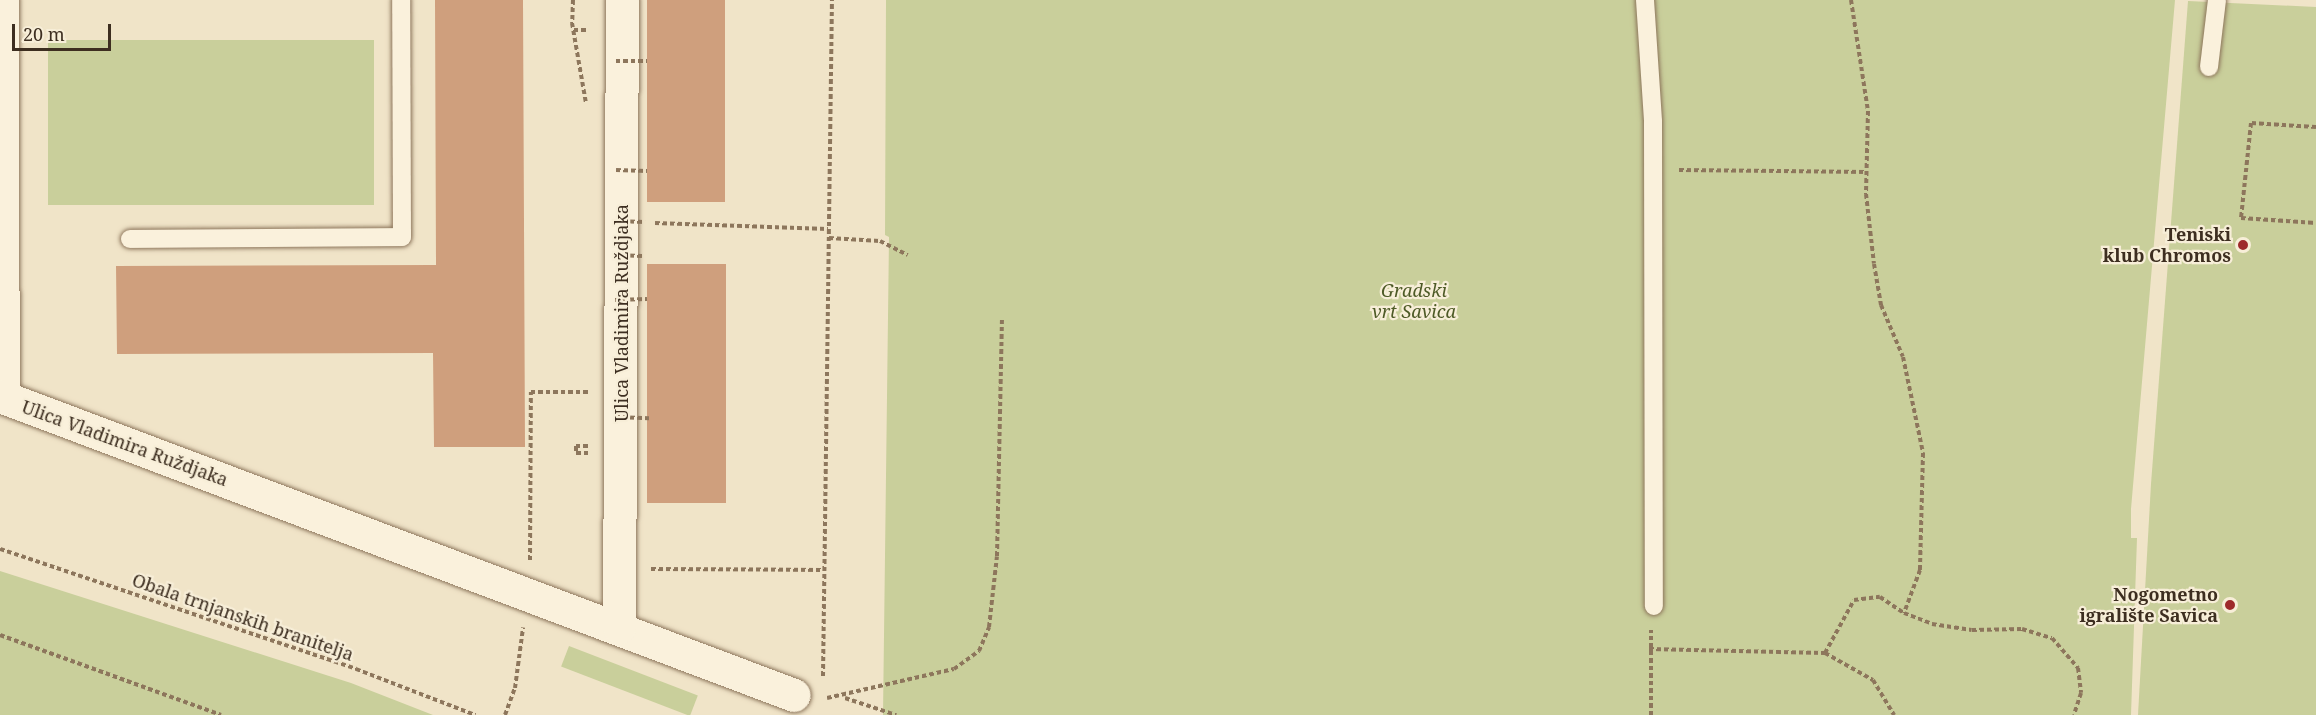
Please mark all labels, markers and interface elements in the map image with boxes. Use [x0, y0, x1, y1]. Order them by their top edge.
scale bar [15, 12, 114, 50]
text: 20 m [23, 22, 65, 46]
street label: Ulica Vladimira Ruždjaka [610, 204, 632, 422]
place label: Teniski klub Chromos [2103, 224, 2231, 266]
marker: Teniski klub Chromos [2236, 238, 2250, 252]
park label: Gradski vrt Savica [1372, 280, 1456, 322]
street label: Ulica Vladimira Ruždjaka [19, 396, 231, 490]
street label: Obala trnjanskih branitelja [129, 569, 357, 665]
place label: Nogometno igralište Savica [2079, 584, 2218, 626]
marker: Nogometno igralište Savica [2223, 598, 2237, 612]

